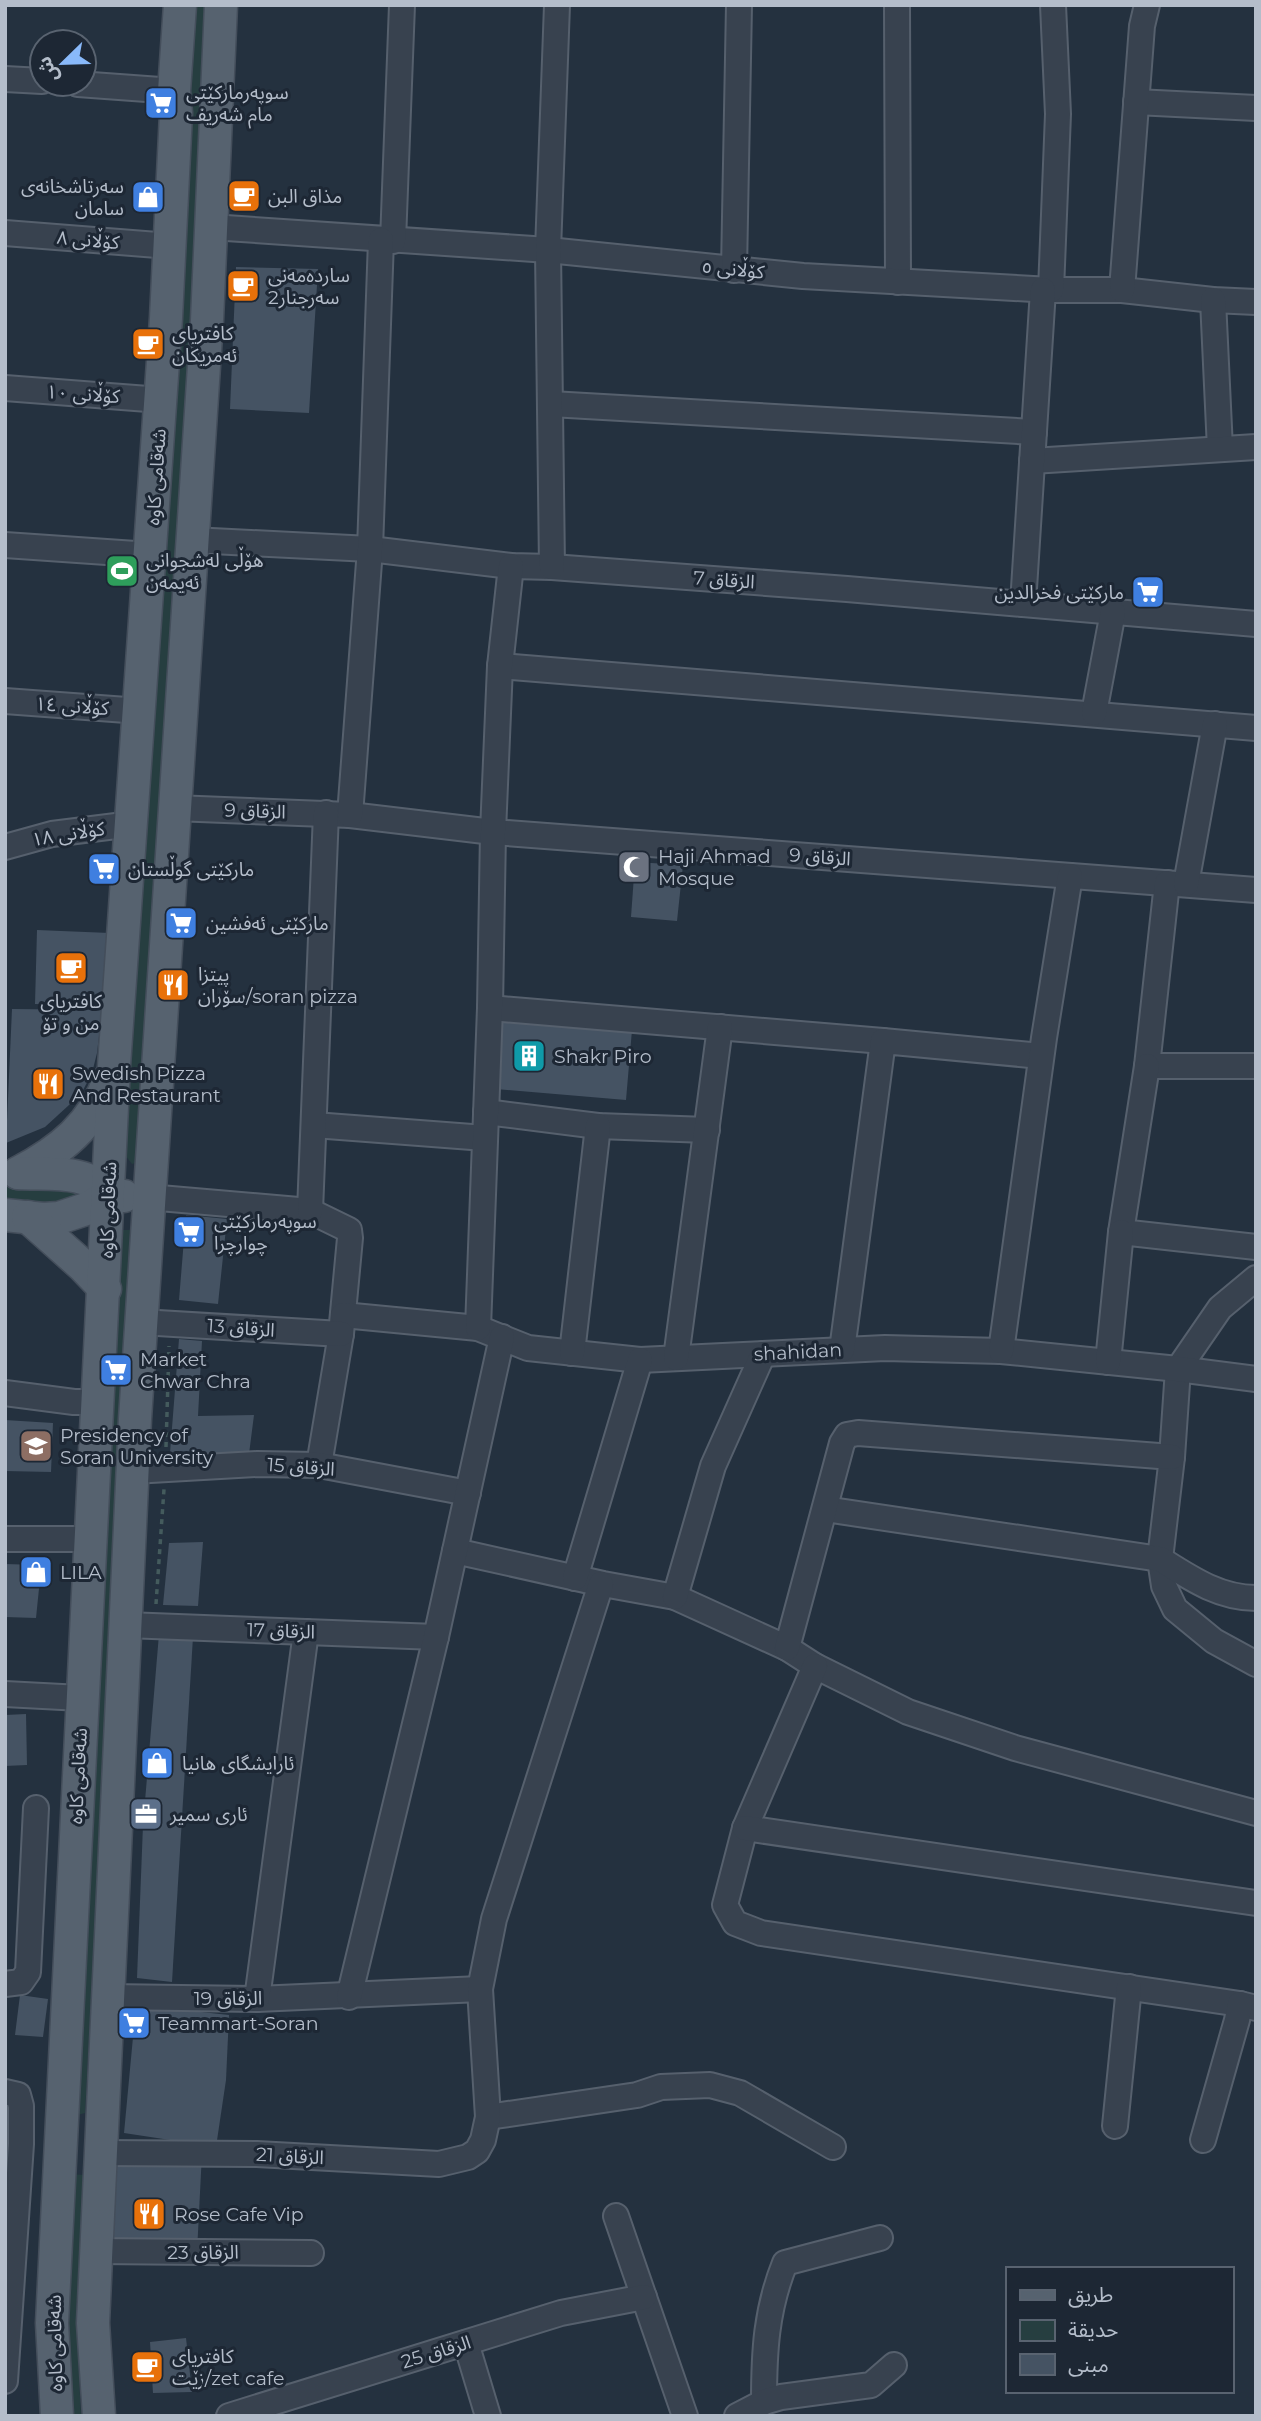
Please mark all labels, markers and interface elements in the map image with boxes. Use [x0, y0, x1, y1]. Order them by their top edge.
north arrow [28, 28, 98, 98]
text: ش [32, 53, 63, 86]
place label: سوپەرمارکێتی مام شەریف [186, 81, 289, 129]
supermarket icon: سوپەرمارکێتی مام شەریف [142, 84, 180, 122]
place label: سەرتاشخانەی سامان [21, 175, 124, 220]
cafe icon: مذاق البن [225, 177, 263, 215]
shop icon: سەرتاشخانەی سامان [129, 178, 167, 216]
place label: مذاق البن [268, 185, 342, 208]
street label: کۆڵانی ٨ [56, 223, 122, 254]
street label: کۆڵانی ٥ [701, 252, 767, 284]
place label: ساردەمەنی سەرجنار2 [268, 264, 350, 309]
cafe icon: ساردەمەنی سەرجنار2 [224, 267, 262, 305]
place label: کافتریای ئەمریکان [172, 322, 237, 367]
cafe icon: کافتریای ئەمریکان [129, 325, 167, 363]
street label: کۆڵانی ١٠ [45, 378, 122, 408]
street label: شەقامی کاوە [141, 428, 171, 526]
place label: هۆڵی لەشجوانی ئەیمەن [146, 546, 264, 594]
sports icon: هۆڵی لەشجوانی ئەیمەن [103, 552, 141, 590]
street label: الزقاق 7 [693, 566, 755, 594]
supermarket icon: مارکێتی فخرالدین [1129, 573, 1167, 611]
place label: مارکێتی فخرالدین [995, 581, 1124, 604]
street label: کۆڵانی ١٤ [34, 690, 111, 720]
street label: الزقاق 9 [224, 798, 286, 824]
street label: کۆڵانی ١٨ [29, 814, 107, 851]
street label: الزقاق 9 [788, 843, 852, 871]
place label: Haji Ahmad Mosque [658, 845, 771, 890]
mosque icon: Haji Ahmad Mosque [615, 848, 653, 886]
supermarket icon: مارکێتی گوڵستان [85, 850, 123, 888]
place label: مارکێتی گوڵستان [128, 855, 254, 881]
supermarket icon: مارکێتی ئەفشین [162, 904, 200, 942]
place label: مارکێتی ئەفشین [206, 912, 329, 935]
cafe icon: کافتریای من و تۆ [52, 949, 90, 987]
place label: پیتزا سۆران/soran pizza [198, 963, 358, 1008]
restaurant icon: پیتزا سۆران/soran pizza [154, 966, 192, 1004]
place label: کافتریای من و تۆ [40, 990, 103, 1035]
building icon: Shakr Piro [510, 1037, 548, 1075]
place label: Shakr Piro [554, 1045, 652, 1068]
place label: Swedish Pizza And Restaurant [72, 1062, 221, 1107]
restaurant icon: Swedish Pizza And Restaurant [29, 1065, 67, 1103]
street label: شەقامی کاوە [95, 1161, 121, 1259]
place label: سوپەرمارکێتی چوارچرا [214, 1210, 317, 1256]
supermarket icon: سوپەرمارکێتی چوارچرا [170, 1213, 208, 1251]
street label: الزقاق 13 [206, 1314, 276, 1342]
street label: shahidan [753, 1338, 843, 1366]
place label: Market Chwar Chra [140, 1348, 251, 1393]
supermarket icon: Market Chwar Chra [97, 1351, 135, 1389]
place label: Presidency of Soran University [60, 1424, 214, 1469]
school or university icon: Presidency of Soran University [17, 1427, 55, 1465]
street label: الزقاق 15 [266, 1453, 336, 1481]
shop icon: LILA [17, 1553, 55, 1591]
place label: LILA [60, 1561, 102, 1584]
street label: الزقاق 17 [247, 1618, 315, 1644]
street label: شەقامی کاوە [64, 1727, 92, 1825]
shop icon: ئارایشگای هانیا [138, 1744, 176, 1782]
place label: ئارایشگای هانیا [182, 1752, 294, 1775]
office icon: ئارى سمير [127, 1795, 165, 1833]
place label: ئارى سمير [169, 1803, 248, 1826]
street label: الزقاق 19 [194, 1987, 262, 2010]
supermarket icon: Teammart-Soran [115, 2004, 153, 2042]
place label: Teammart-Soran [158, 2012, 319, 2035]
street label: الزقاق 21 [256, 2143, 324, 2169]
restaurant icon: Rose Cafe Vip [130, 2195, 168, 2233]
place label: Rose Cafe Vip [174, 2203, 304, 2226]
street label: الزقاق 23 [167, 2241, 239, 2264]
legend [1006, 2267, 1233, 2393]
text: طريق [1068, 2282, 1113, 2308]
street label: شەقامی کاوە [43, 2294, 67, 2392]
text: حديقة [1068, 2317, 1118, 2342]
street label: الزقاق 25 [398, 2331, 474, 2373]
place label: کافتریای زێت/zet cafe [172, 2345, 285, 2390]
cafe icon: کافتریای زێت/zet cafe [128, 2348, 166, 2386]
text: مبنى [1068, 2352, 1109, 2377]

